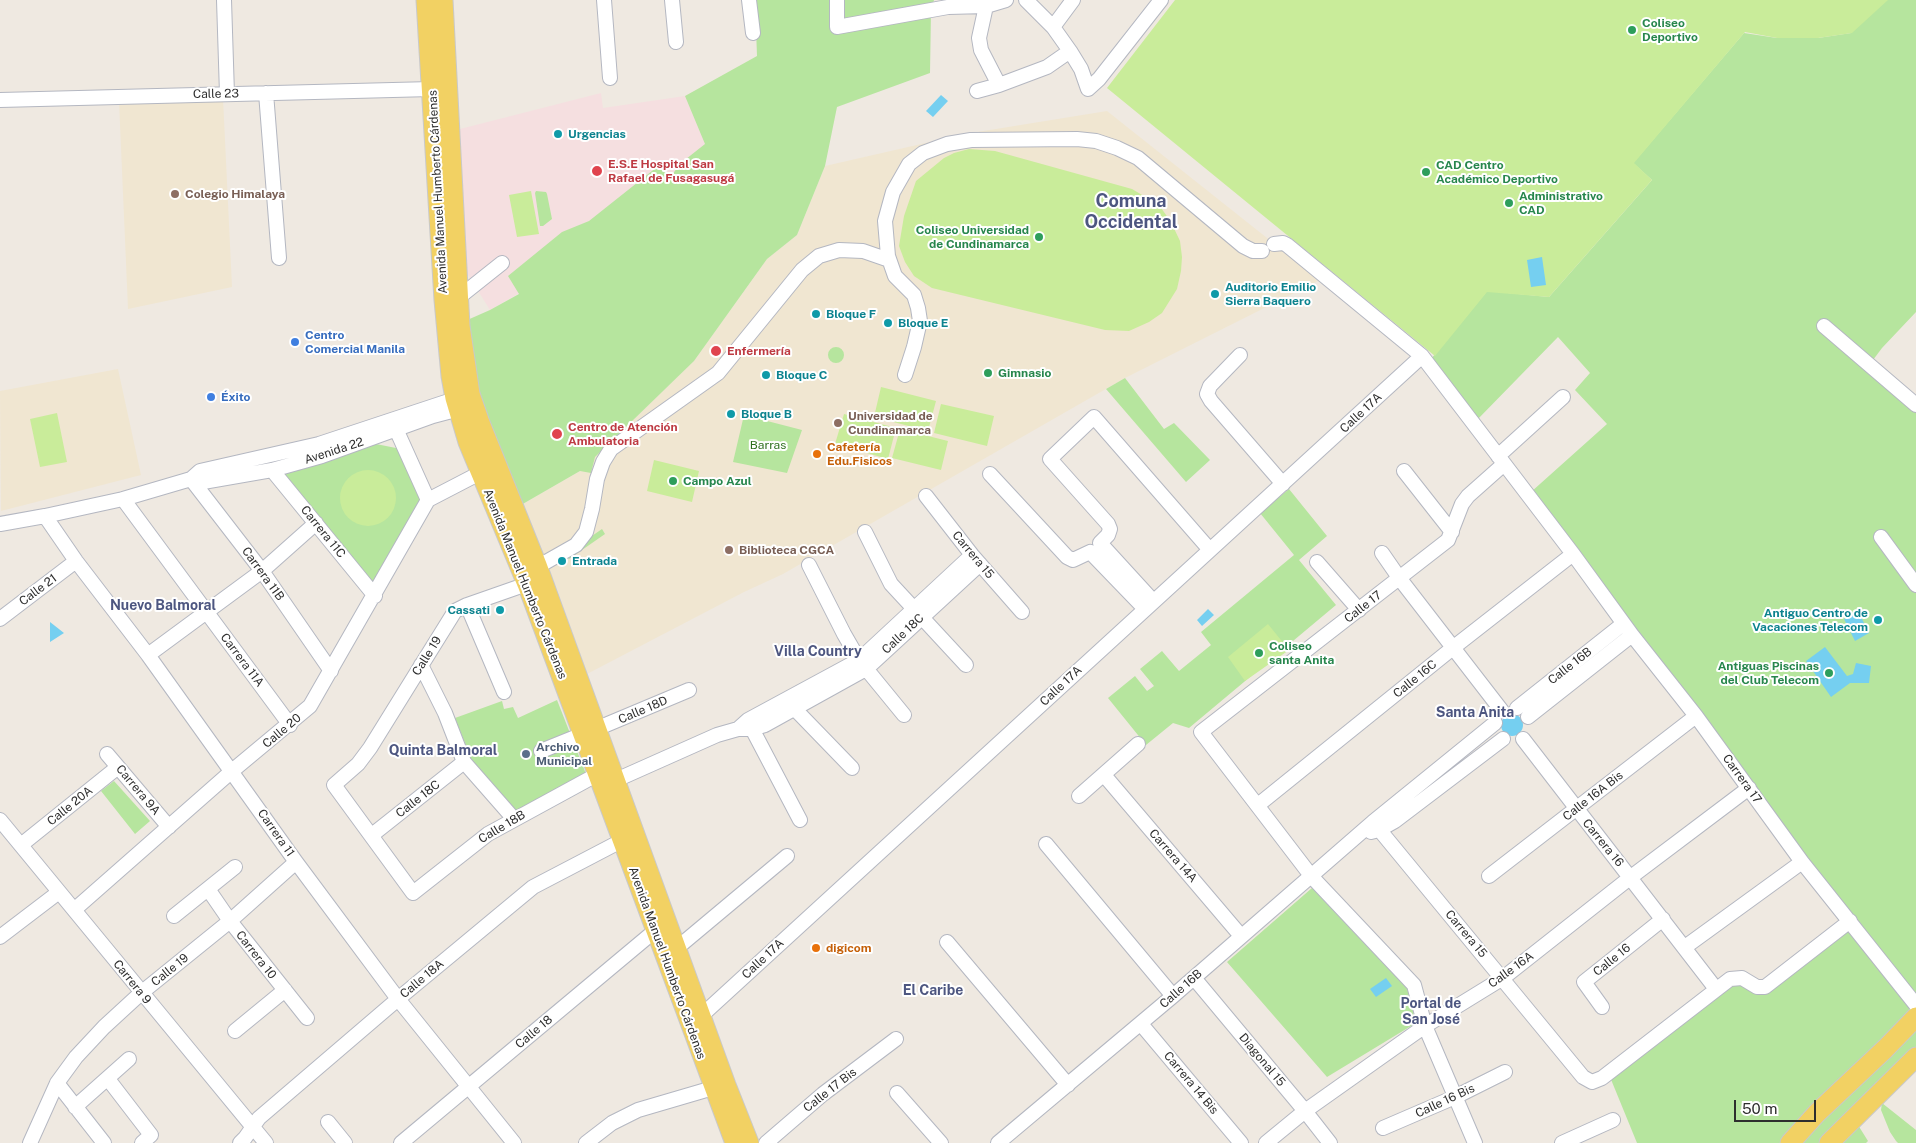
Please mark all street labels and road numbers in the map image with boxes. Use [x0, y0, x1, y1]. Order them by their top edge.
street label: Calle 23 [193, 86, 239, 102]
street label: Avenida Manuel Humberto Cárdenas [425, 90, 451, 294]
street label: Calle 17A [1337, 390, 1385, 436]
street label: Avenida 22 [303, 435, 365, 467]
street label: Avenida Manuel Humberto Cárdenas [480, 487, 570, 681]
street label: Carrera 11C [298, 503, 348, 561]
street label: Carrera 15 [949, 528, 997, 582]
street label: Carrera 11B [239, 544, 287, 604]
street label: Calle 21 [16, 571, 60, 609]
street label: Calle 17 [1341, 588, 1385, 626]
street label: Calle 18C [879, 611, 927, 657]
street label: Carrera 11A [217, 630, 267, 690]
street label: Calle 19 [409, 634, 445, 678]
street label: Calle 16B [1545, 644, 1595, 688]
street label: Calle 16C [1390, 657, 1440, 701]
street label: Calle 17A [1037, 663, 1085, 709]
street label: Calle 18D [616, 693, 670, 727]
street label: Calle 20 [260, 711, 304, 751]
street label: Carrera 17 [1719, 752, 1765, 806]
street label: Carrera 9A [113, 762, 163, 818]
street label: Calle 16A Bis [1560, 768, 1626, 824]
street label: Calle 18C [393, 777, 443, 821]
street label: Calle 20A [44, 783, 96, 829]
street label: Carrera 11 [254, 806, 298, 860]
street label: Calle 18B [476, 807, 528, 847]
street label: Carrera 16 [1579, 816, 1627, 870]
street label: Carrera 14A [1146, 826, 1200, 886]
street label: Avenida Manuel Humberto Cárdenas [625, 865, 709, 1061]
street label: Carrera 15 [1442, 907, 1490, 961]
street label: Carrera 10 [233, 928, 279, 982]
street label: Calle 17A [739, 936, 787, 982]
street label: Calle 16 [1590, 941, 1634, 979]
street label: Calle 16A [1486, 949, 1536, 991]
street label: Calle 19 [148, 951, 192, 989]
street label: Carrera 9 [110, 957, 154, 1007]
street label: Calle 18A [397, 957, 447, 1001]
street label: Calle 16B [1157, 967, 1205, 1011]
street label: Calle 18 [513, 1012, 555, 1052]
street label: Diagonal 15 [1236, 1031, 1288, 1089]
street label: Carrera 14 Bis [1161, 1049, 1221, 1117]
street label: Calle 17 Bis [801, 1065, 859, 1115]
street label: Calle 16 Bis [1413, 1081, 1477, 1121]

